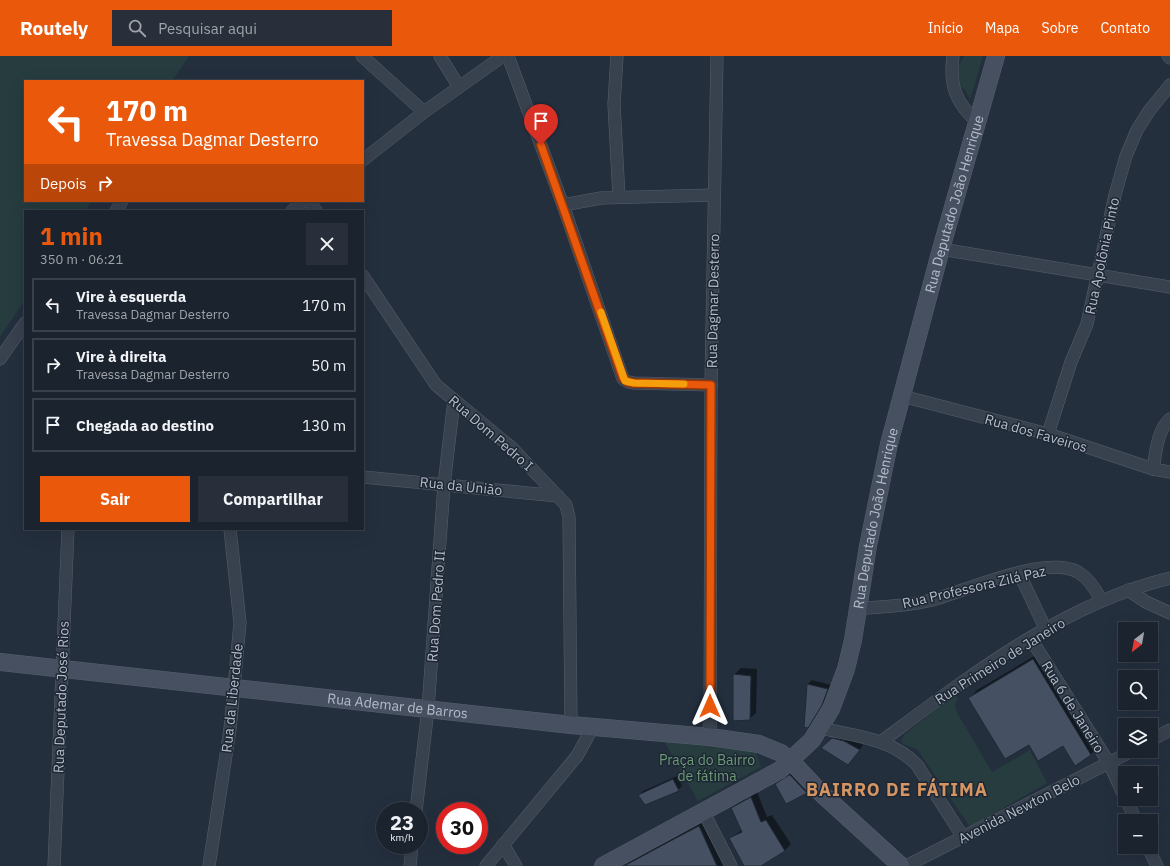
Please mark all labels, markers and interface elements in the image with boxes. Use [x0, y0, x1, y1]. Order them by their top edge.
search box [112, 10, 392, 46]
text: Routely [20, 16, 88, 40]
icon: search [126, 17, 148, 39]
text: Pesquisar aqui [158, 19, 257, 38]
text: Início [928, 19, 963, 37]
text: Mapa [985, 19, 1020, 37]
text: Sobre [1042, 19, 1078, 37]
text: Contato [1100, 19, 1150, 37]
text: 170 m [106, 92, 188, 129]
icon: left [40, 96, 92, 148]
pin [524, 104, 558, 145]
icon: arrive [530, 110, 552, 132]
street label: Rua Deputado João Henrique [921, 113, 988, 295]
text: Travessa Dagmar Desterro [106, 128, 319, 151]
icon: right [94, 172, 116, 194]
text: Depois [40, 174, 86, 193]
street label: Rua Apolônia Pinto [1081, 196, 1123, 316]
text: 1 min [40, 220, 103, 252]
button: close [306, 223, 348, 265]
street label: Rua Dagmar Desterro [703, 233, 723, 368]
text: 350 m · 06:21 [40, 251, 123, 268]
text: Vire à esquerda [76, 287, 186, 306]
icon: left [42, 294, 64, 316]
text: 170 m [302, 296, 346, 315]
text: Travessa Dagmar Desterro [76, 306, 230, 323]
text: Vire à direita [76, 347, 166, 366]
icon: right [42, 354, 64, 376]
text: 50 m [311, 356, 346, 375]
text: Travessa Dagmar Desterro [76, 366, 230, 383]
street label: Rua Dom Pedro I [445, 391, 537, 475]
street label: Rua dos Faveiros [983, 410, 1090, 456]
icon: arrive [42, 414, 64, 436]
text: Chegada ao destino [76, 416, 214, 435]
text: 130 m [302, 416, 346, 435]
street label: Rua Deputado João Henrique [849, 425, 902, 610]
street label: Rua da União [419, 473, 503, 499]
button: Sair [40, 476, 190, 522]
button: Compartilhar [198, 476, 348, 522]
street label: Rua Dom Pedro II [423, 550, 449, 662]
street label: Rua Professora Zilá Paz [900, 562, 1048, 612]
street label: Rua Primeiro de Janeiro [932, 614, 1069, 708]
street label: Rua Deputado José Rios [49, 620, 73, 773]
north arrow [1118, 622, 1158, 662]
map controls [1118, 622, 1158, 854]
street label: Rua da Liberdade [217, 642, 247, 753]
street label: Rua 6 de Janeiro [1038, 658, 1109, 756]
button: search [1118, 670, 1158, 710]
position arrow [689, 685, 731, 727]
street label: Rua Ademar de Barros [326, 689, 469, 723]
button: layers [1118, 718, 1158, 758]
park label: Praça do Bairro de fátima [659, 751, 755, 785]
button: + [1118, 766, 1158, 806]
street label: Avenida Newton Belo [955, 770, 1083, 847]
district label: BAIRRO DE FÁTIMA [806, 777, 988, 801]
speed limit sign: 30 [436, 802, 488, 854]
text: 23 [390, 809, 414, 836]
button: − [1118, 814, 1158, 854]
text: km/h [390, 831, 414, 844]

